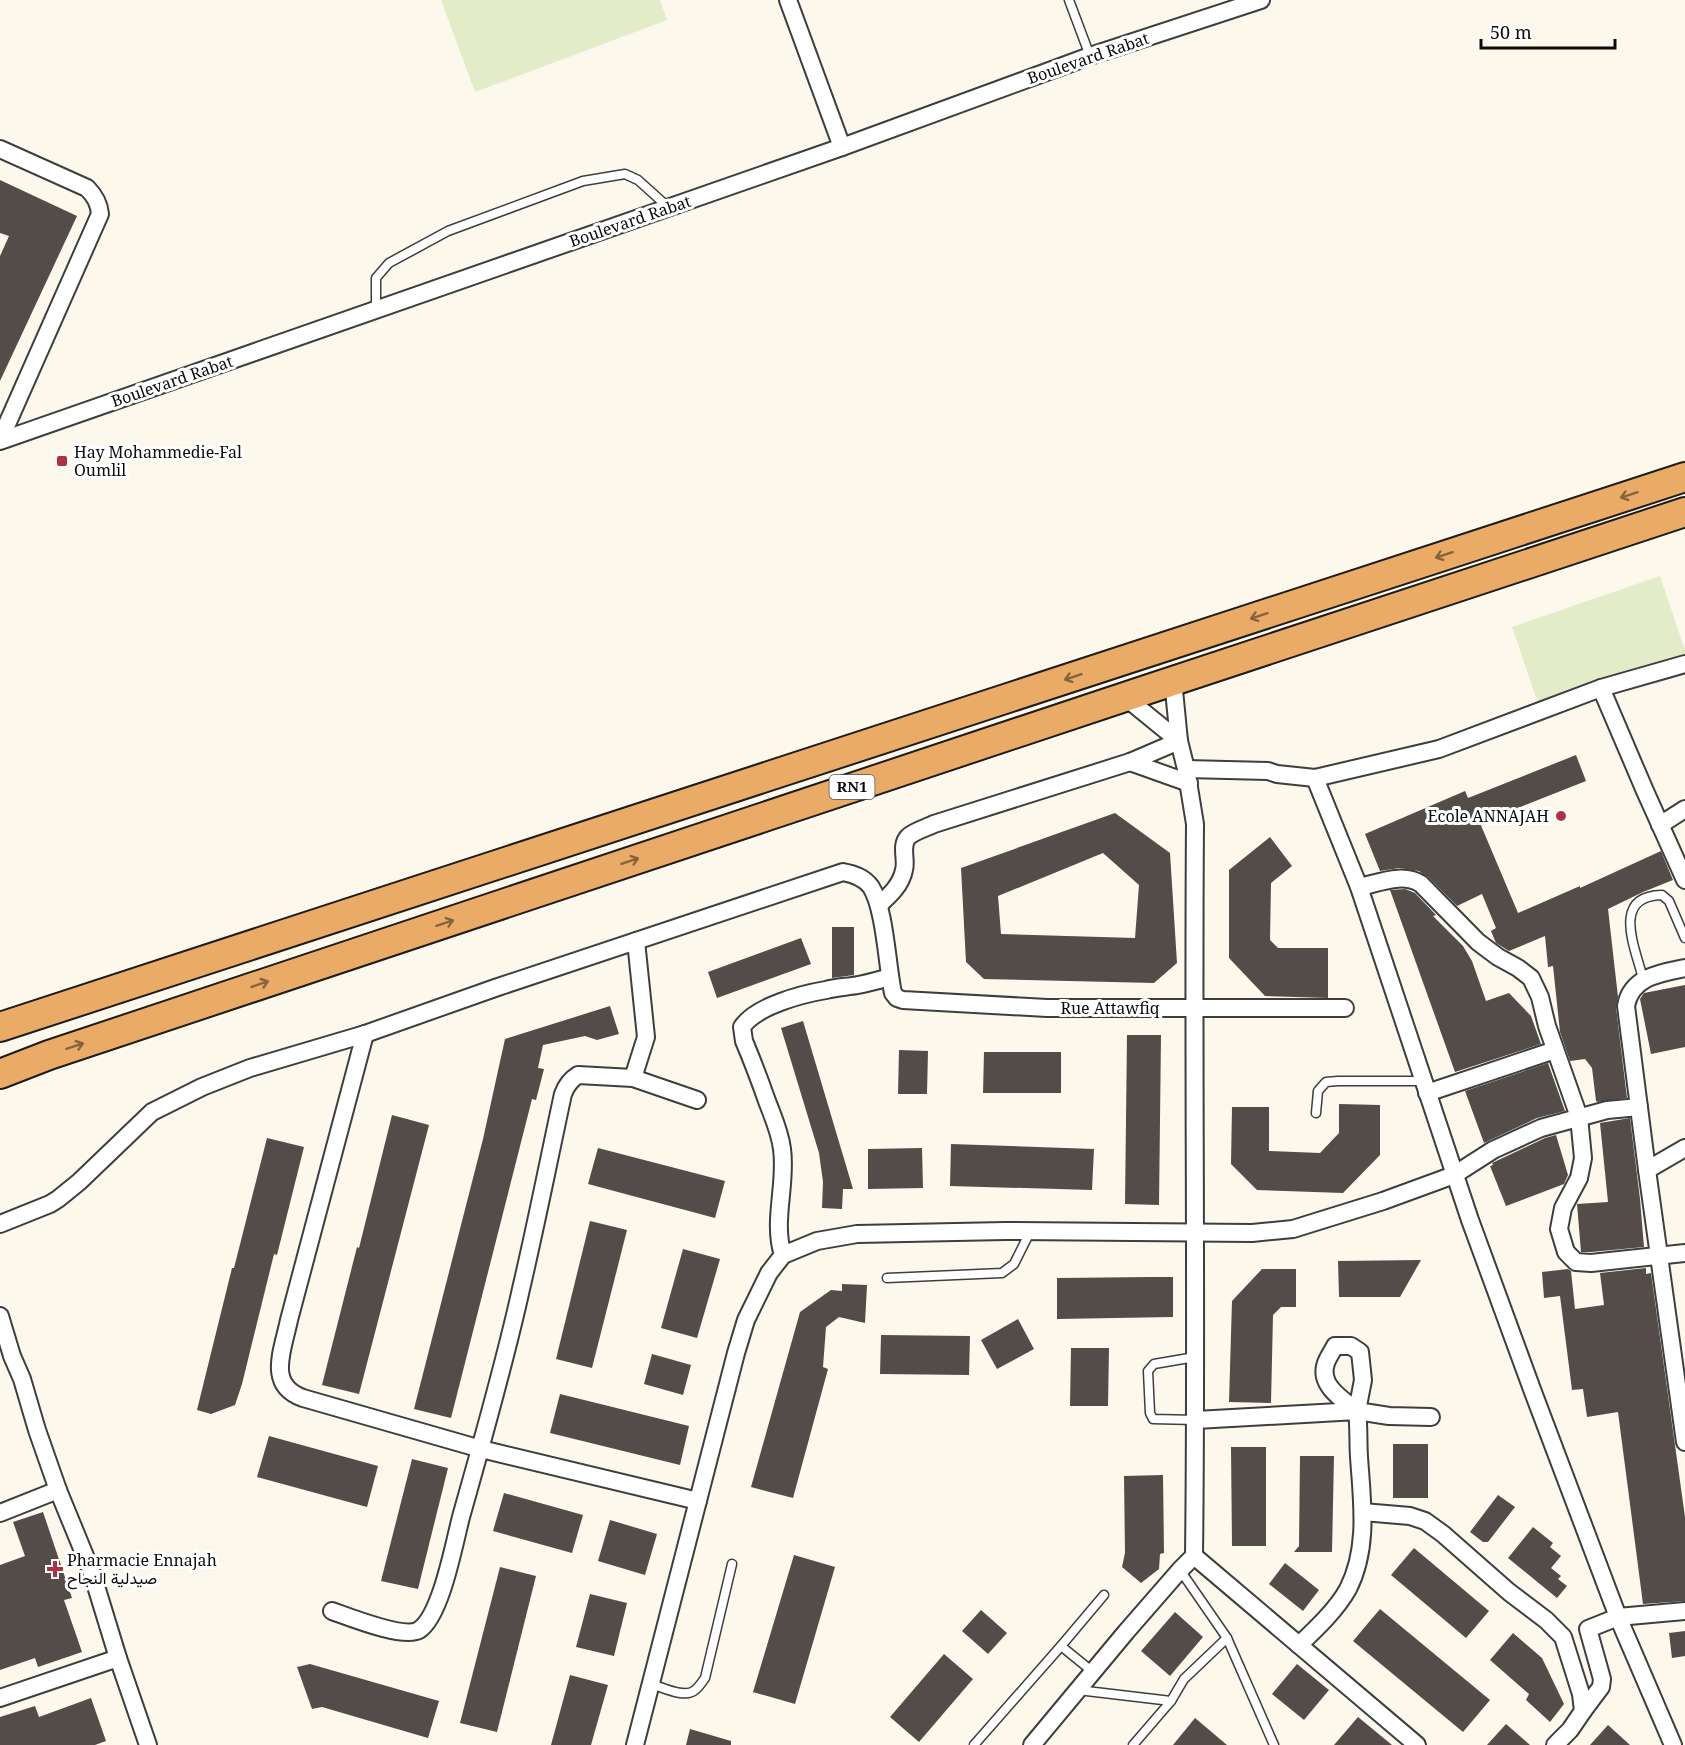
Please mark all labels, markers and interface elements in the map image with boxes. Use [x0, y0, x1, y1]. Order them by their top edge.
scale bar [1481, 12, 1614, 50]
text: 50 m [1490, 20, 1532, 44]
street label: Boulevard Rabat [1024, 27, 1152, 89]
street label: Boulevard Rabat [566, 190, 694, 252]
street label: Boulevard Rabat [108, 350, 236, 412]
place label: Hay Mohammedie-Fal Oumlil [74, 441, 242, 481]
marker: Hay Mohammedie-Fal Oumlil [55, 454, 69, 468]
one-way arrow [1620, 490, 1639, 501]
one-way arrow [1435, 551, 1454, 562]
one-way arrow [1250, 611, 1269, 622]
one-way arrow [1064, 672, 1083, 683]
road number: RN1 [830, 775, 874, 799]
place label: Ecole ANNAJAH [1428, 805, 1549, 827]
marker: Ecole ANNAJAH [1554, 809, 1568, 823]
one-way arrow [620, 855, 639, 866]
one-way arrow [435, 916, 454, 927]
one-way arrow [250, 978, 269, 989]
street label: Rue Attawfiq [1060, 997, 1160, 1019]
one-way arrow [65, 1040, 84, 1051]
place label: Pharmacie Ennajah صيدلية النجاح [67, 1549, 217, 1590]
marker: Pharmacie Ennajah صيدلية النجاح [48, 1562, 62, 1576]

